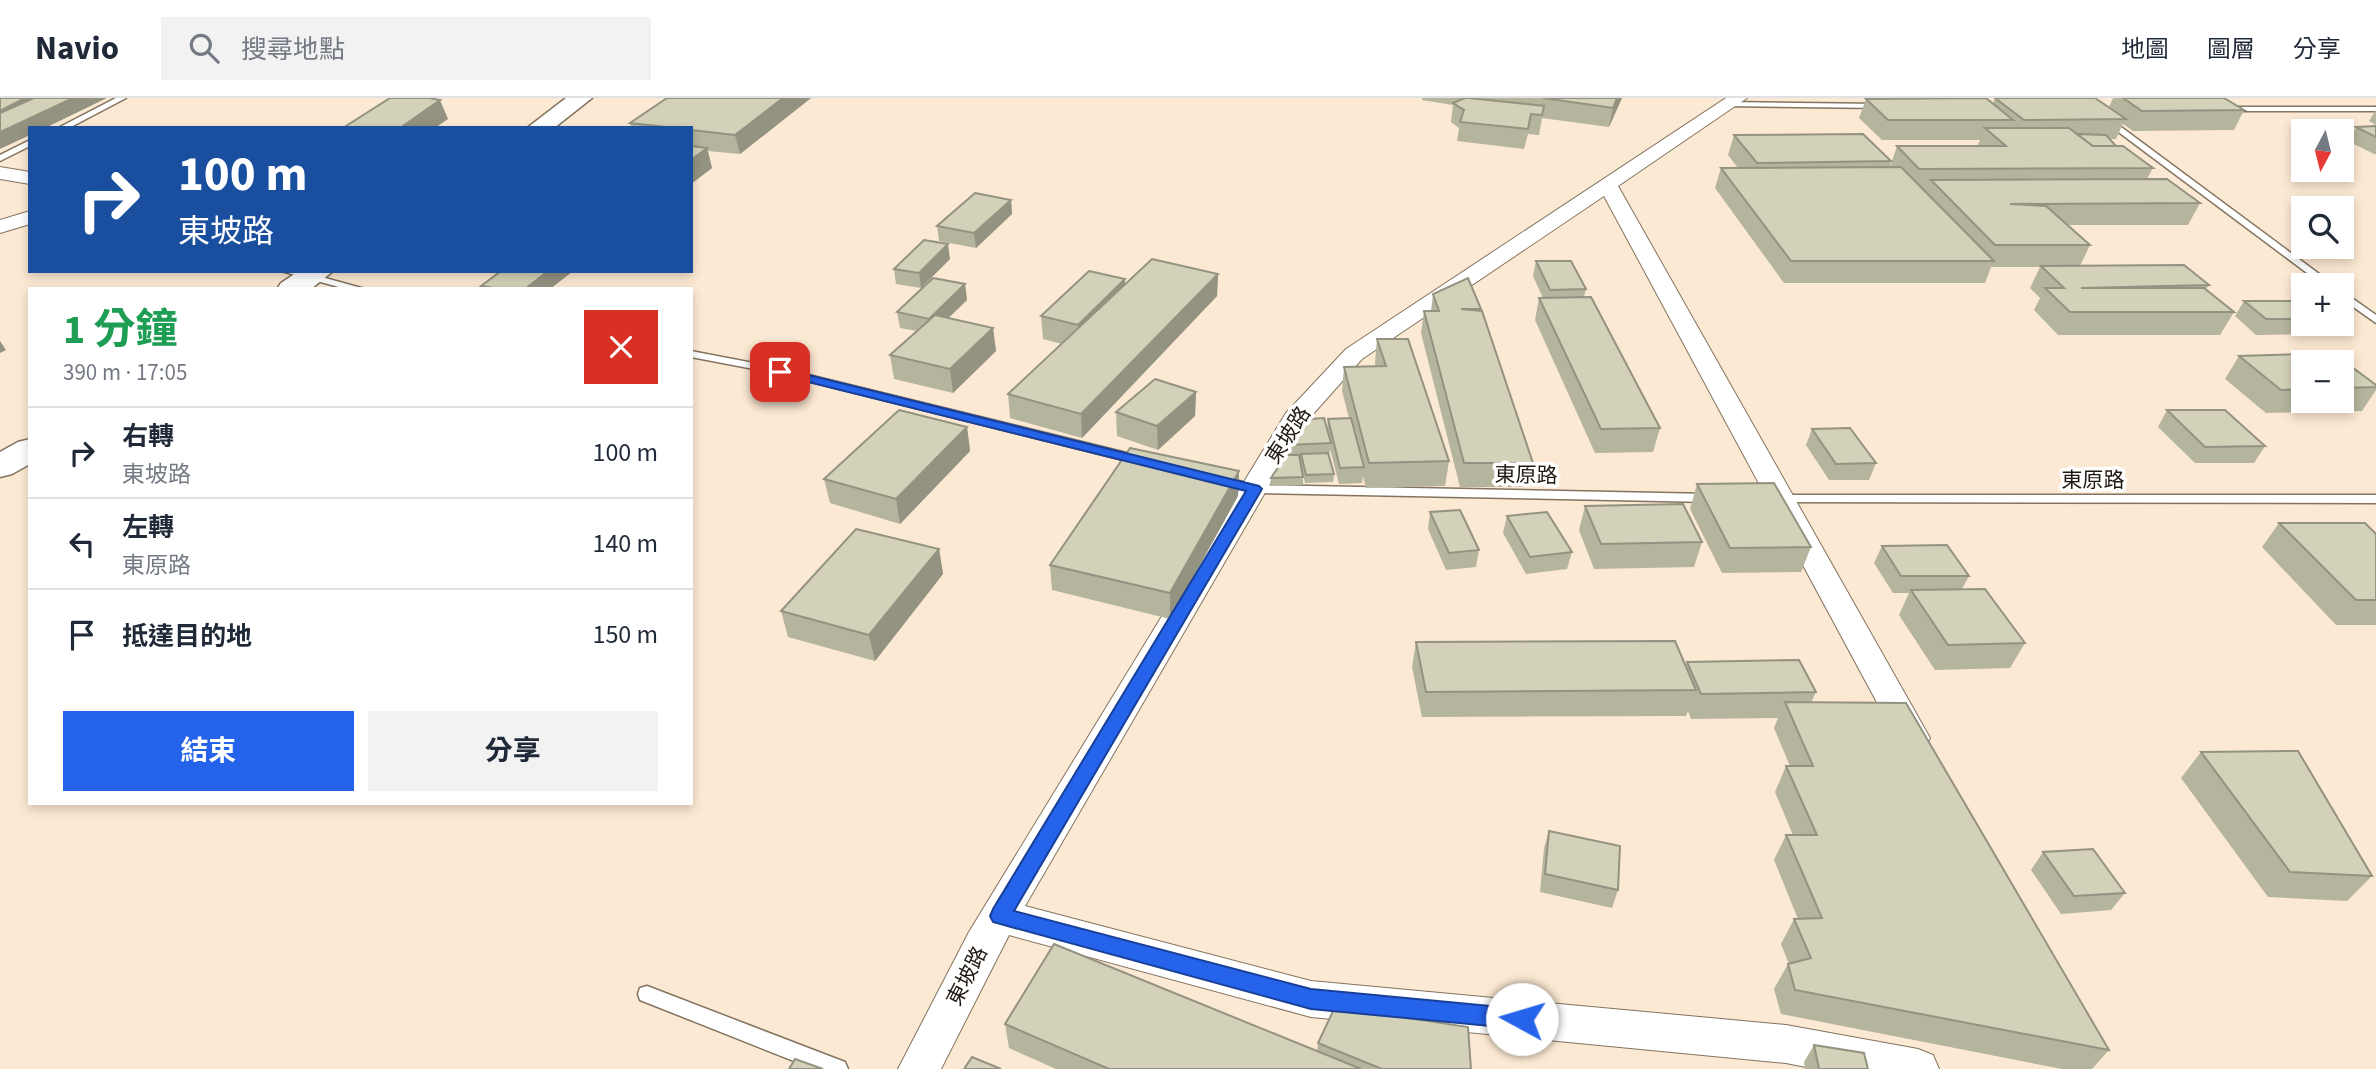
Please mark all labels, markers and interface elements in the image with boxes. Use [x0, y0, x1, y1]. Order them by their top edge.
search box [161, 17, 651, 80]
text: Navio [35, 25, 119, 72]
icon: search [185, 29, 223, 67]
text: 搜尋地點 [241, 31, 345, 68]
text: 地圖 [2121, 32, 2169, 67]
text: 圖層 [2207, 32, 2255, 67]
text: 分享 [2293, 32, 2341, 67]
north arrow [2291, 119, 2354, 182]
map controls [2291, 119, 2354, 413]
text: 100 m [178, 140, 307, 210]
icon: right [63, 154, 154, 245]
button: search [2291, 196, 2354, 259]
text: 東坡路 [178, 209, 274, 255]
button: + [2291, 273, 2354, 336]
text: 1 分鐘 [63, 300, 178, 360]
button: close [584, 310, 658, 384]
pin [750, 342, 810, 402]
button: − [2291, 350, 2354, 413]
icon: arrive [761, 353, 799, 391]
text: 390 m · 17:05 [63, 356, 187, 389]
street label: 東坡路 [1258, 400, 1318, 470]
text: 右轉 [122, 418, 174, 455]
icon: right [63, 434, 101, 472]
text: 100 m [592, 434, 658, 471]
text: 東坡路 [122, 458, 191, 491]
street label: 東原路 [1494, 459, 1558, 491]
street label: 東原路 [2062, 465, 2125, 495]
text: 左轉 [122, 509, 174, 546]
icon: left [63, 525, 101, 563]
text: 140 m [592, 525, 658, 562]
text: 東原路 [122, 549, 191, 582]
icon: arrive [63, 616, 101, 654]
text: 150 m [592, 616, 658, 653]
text: 抵達目的地 [122, 618, 252, 655]
button: 結束 [63, 711, 354, 791]
button: 分享 [368, 711, 658, 791]
street label: 東坡路 [939, 941, 995, 1011]
position arrow [1485, 982, 1559, 1056]

